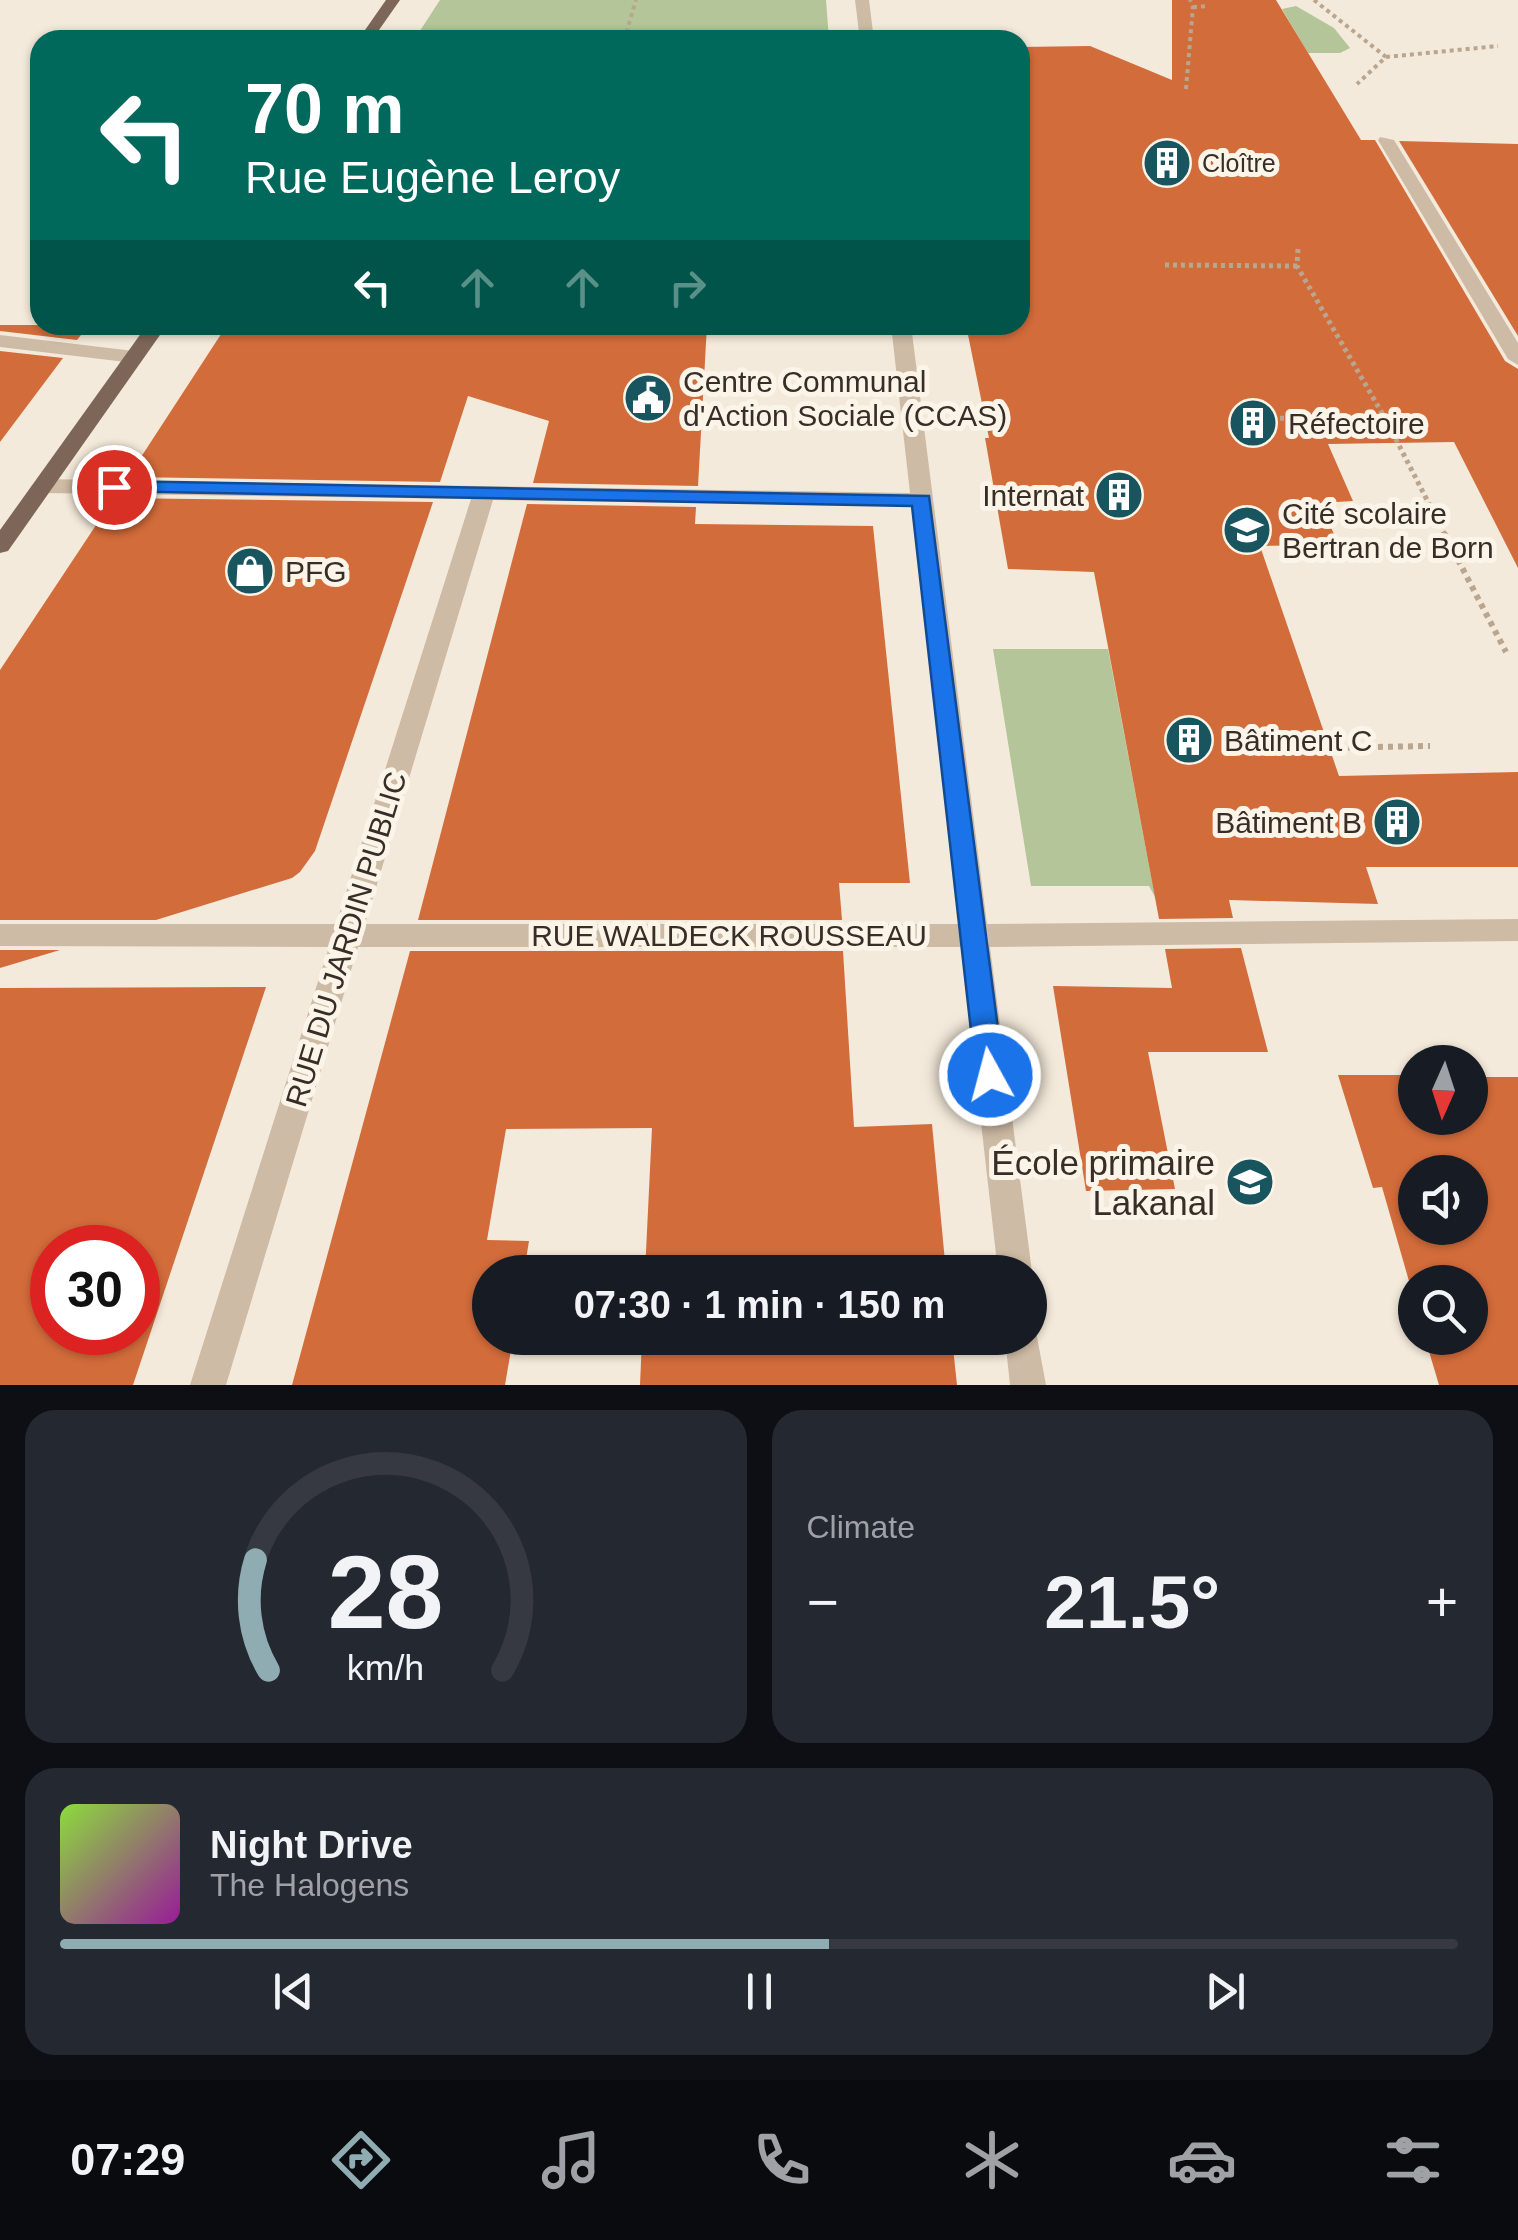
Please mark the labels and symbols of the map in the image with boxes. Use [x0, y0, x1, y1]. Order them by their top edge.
building icon: Cloître [1141, 137, 1193, 189]
place label: Cloître [1202, 149, 1276, 177]
place label: Centre Communal d'Action Sociale (CCAS) [683, 365, 1007, 432]
public building icon: Centre Communal d'Action Sociale (CCAS) [622, 372, 674, 424]
building icon: Réfectoire [1227, 397, 1279, 449]
place label: Réfectoire [1288, 407, 1425, 440]
pin [72, 445, 157, 530]
building icon: Internat [1093, 469, 1145, 521]
place label: Internat [982, 479, 1085, 512]
place label: Cité scolaire Bertran de Born [1282, 497, 1494, 564]
school or university icon: Cité scolaire Bertran de Born [1221, 504, 1273, 556]
shop icon: PFG [224, 545, 276, 597]
place label: PFG [285, 555, 347, 588]
building icon: Bâtiment C [1163, 714, 1215, 766]
place label: Bâtiment C [1224, 724, 1372, 757]
street label: RUE DU JARDIN PUBLIC [279, 768, 413, 1110]
building icon: Bâtiment B [1371, 796, 1423, 848]
place label: Bâtiment B [1215, 806, 1362, 839]
street label: RUE WALDECK ROUSSEAU [531, 919, 927, 952]
position arrow [938, 1023, 1042, 1127]
north arrow [1398, 1045, 1488, 1135]
place label: École primaire Lakanal [991, 1143, 1215, 1222]
school or university icon: École primaire Lakanal [1224, 1156, 1276, 1208]
speed limit sign: 30 [30, 1225, 160, 1355]

